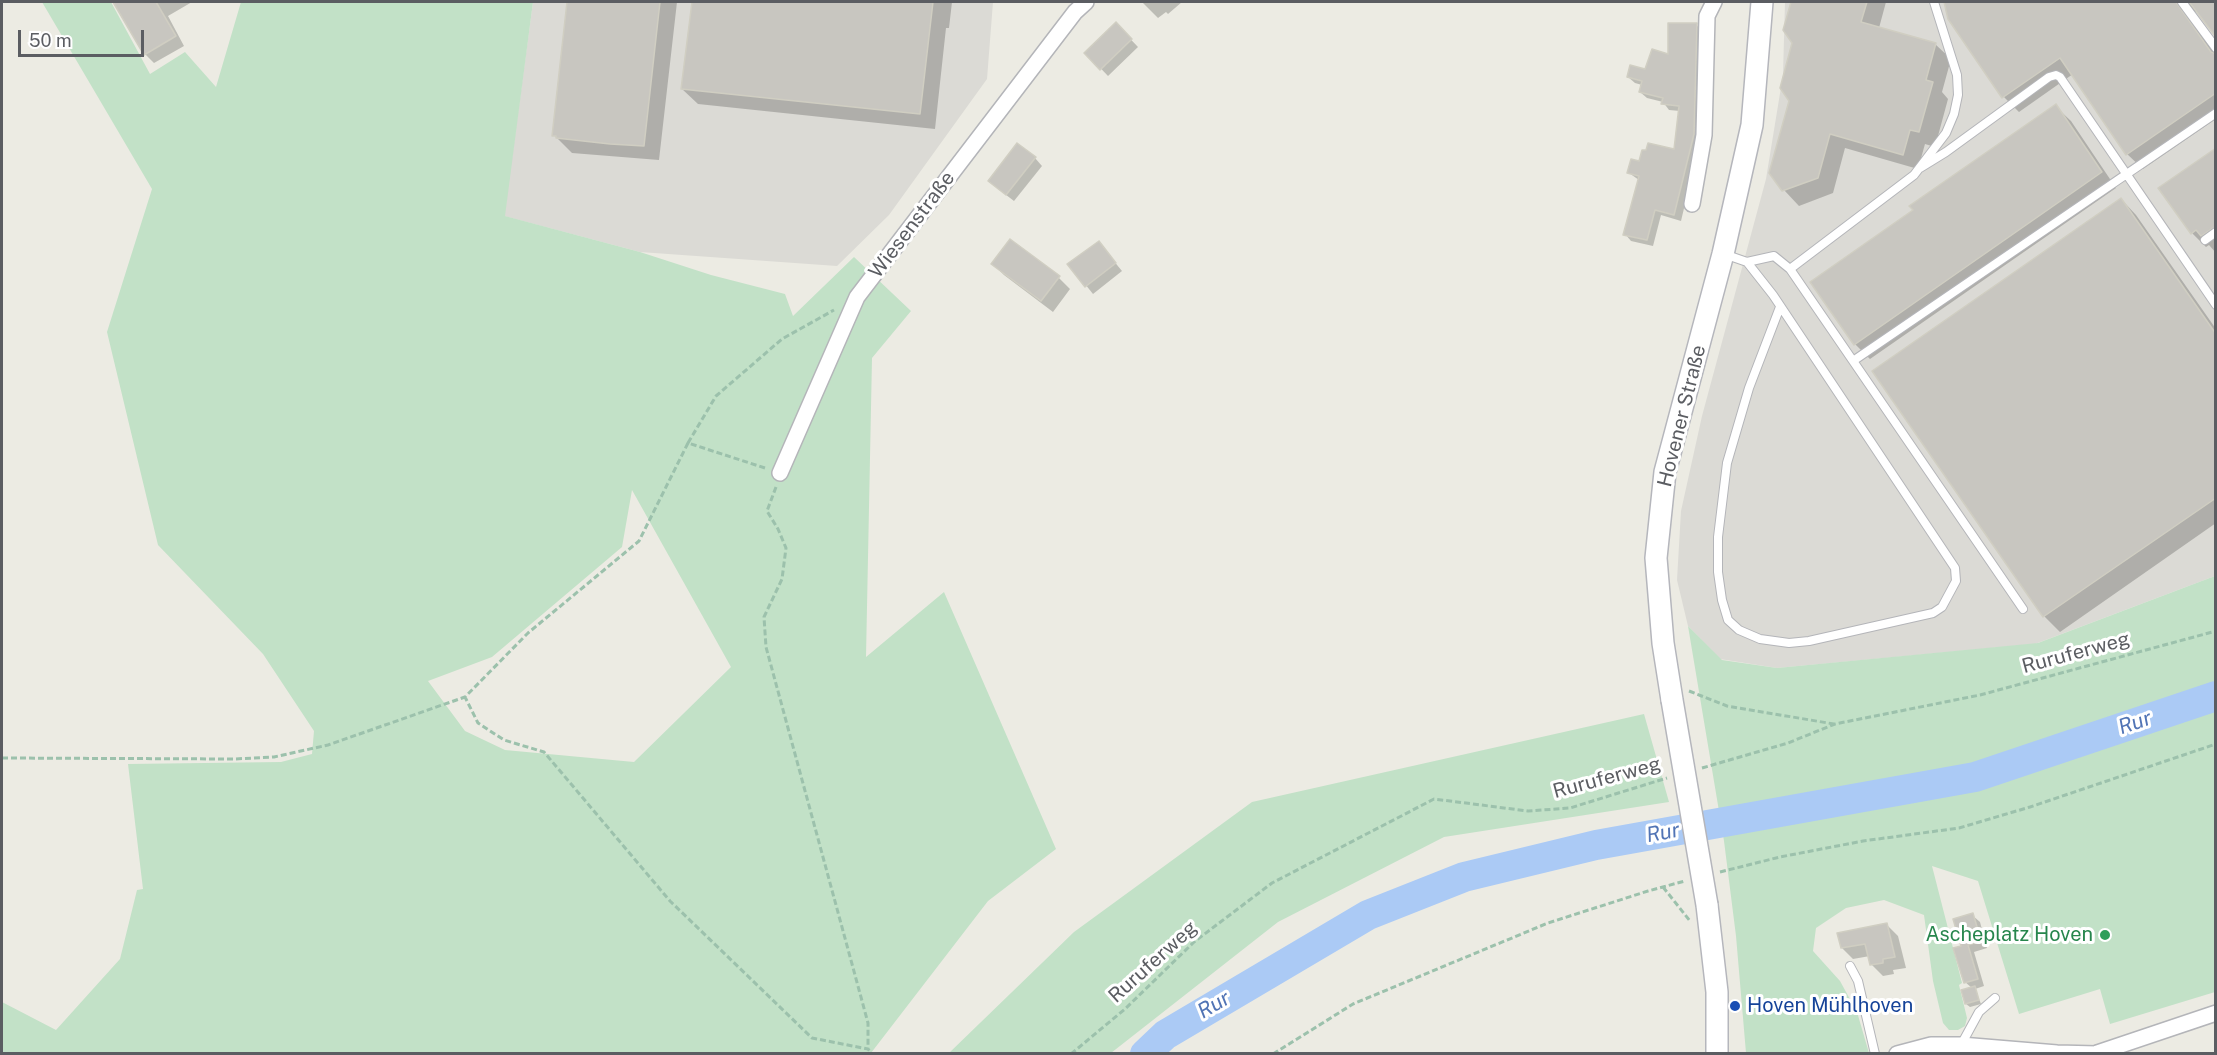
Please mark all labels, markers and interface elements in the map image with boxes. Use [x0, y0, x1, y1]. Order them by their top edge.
scale bar [21, 18, 147, 56]
text: 50 m [29, 30, 72, 51]
street label: Wiesenstraße [864, 167, 960, 283]
street label: Hovener Straße [1653, 343, 1711, 489]
street label: Ruruferweg [2019, 627, 2133, 679]
water label: Rur [2115, 706, 2155, 740]
street label: Ruruferweg [1550, 752, 1664, 804]
water label: Rur [1644, 818, 1682, 848]
street label: Ruruferweg [1104, 916, 1202, 1008]
place label: Ascheplatz Hoven [1926, 923, 2093, 947]
marker: Ascheplatz Hoven [2098, 928, 2112, 942]
water label: Rur [1193, 986, 1235, 1024]
place label: Hoven Mühlhoven [1747, 994, 1913, 1018]
marker: Hoven Mühlhoven [1728, 999, 1742, 1013]

